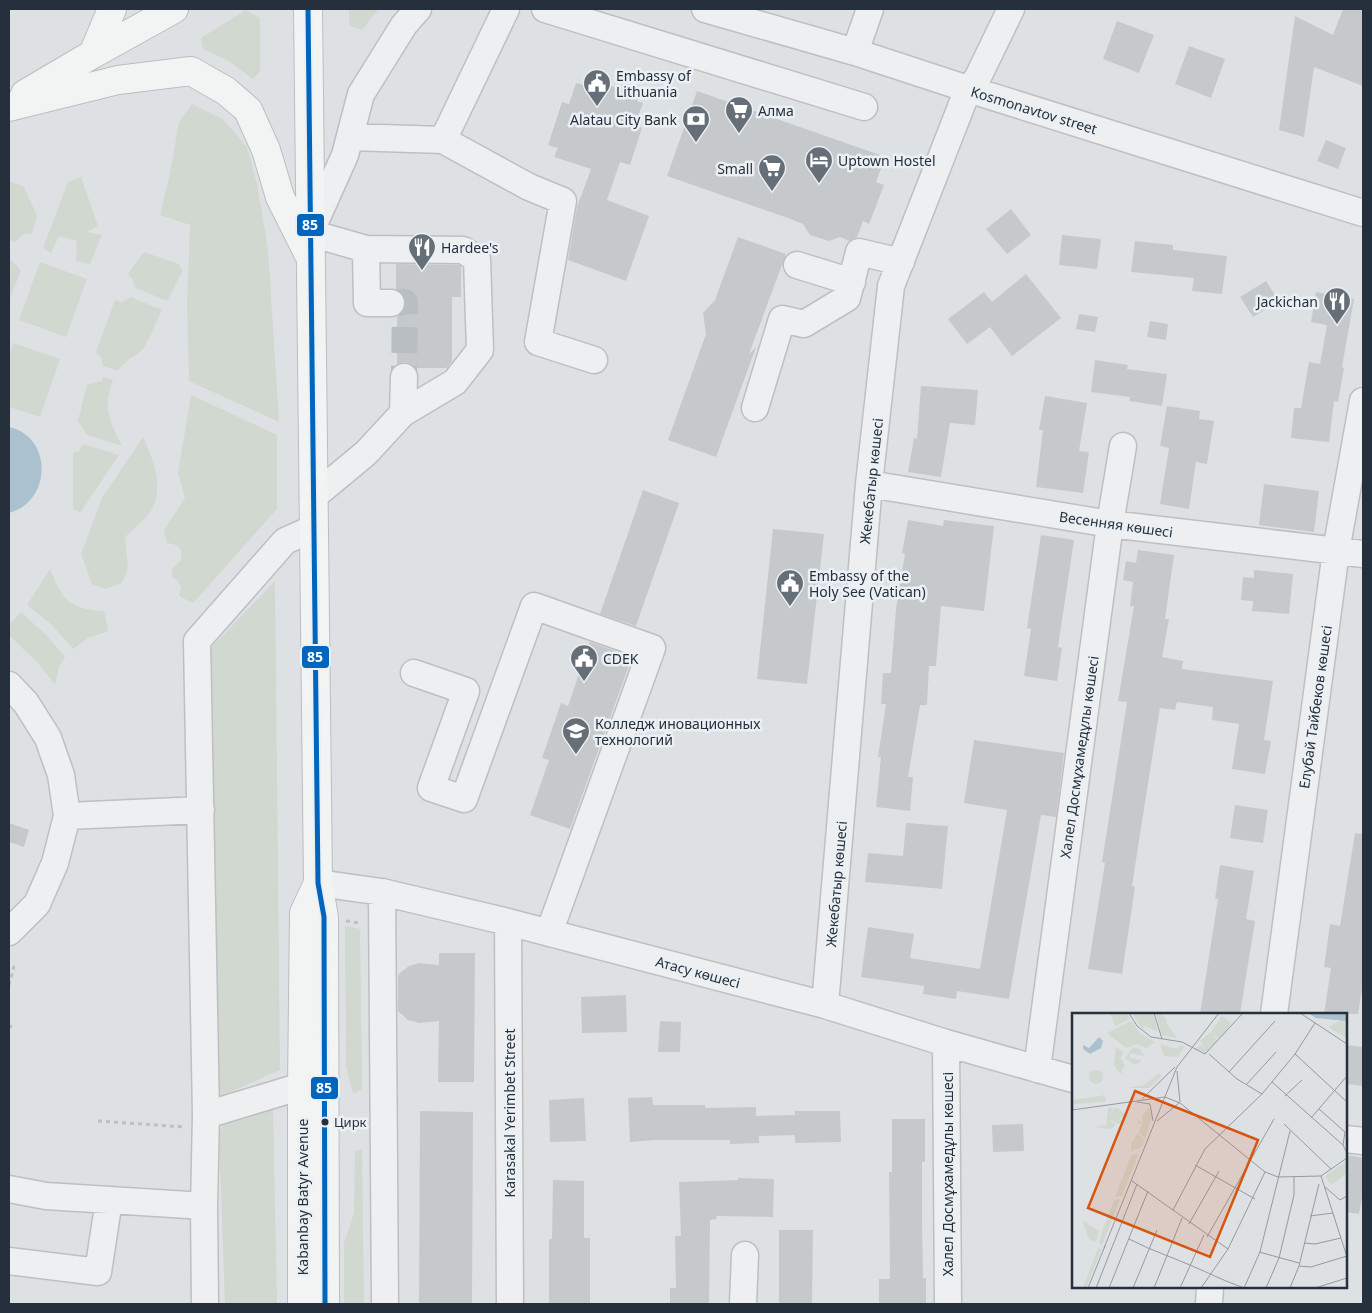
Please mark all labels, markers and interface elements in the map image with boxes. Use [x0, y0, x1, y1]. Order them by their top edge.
place label: Embassy of Lithuania [616, 66, 692, 101]
public building icon: Embassy of Lithuania [582, 68, 612, 107]
street label: Kosmonavtov street [969, 82, 1099, 138]
supermarket icon: Алма [724, 95, 754, 134]
place label: Алма [758, 101, 794, 120]
bank icon: Alatau City Bank [681, 104, 711, 143]
place label: Alatau City Bank [570, 110, 678, 129]
hotel icon: Uptown Hostel [804, 145, 834, 184]
place label: Uptown Hostel [838, 151, 936, 170]
supermarket icon: Small [757, 153, 787, 192]
place label: Small [717, 159, 753, 178]
line badge: 85 [296, 213, 325, 237]
text: 85 [302, 215, 318, 234]
restaurant icon: Hardee's [407, 232, 437, 271]
place label: Hardee's [441, 238, 499, 257]
restaurant icon: Jackichan [1322, 286, 1352, 325]
place label: Jackichan [1255, 292, 1318, 311]
street label: Жекебатыр көшесі [855, 417, 887, 545]
street label: Весенняя көшесі [1058, 507, 1174, 541]
place label: Embassy of the Holy See (Vatican) [809, 566, 926, 601]
public building icon: Embassy of the Holy See (Vatican) [775, 568, 805, 607]
street label: Елубай Тайбеков көшесі [1294, 624, 1336, 790]
public building icon: CDEK [569, 643, 599, 682]
line badge: 85 [301, 645, 330, 669]
text: 85 [307, 647, 323, 666]
place label: CDEK [603, 649, 639, 668]
street label: Халел Досмұхамедұлы көшесі [1055, 654, 1103, 860]
place label: Колледж иновационных технологий [595, 714, 761, 749]
school or university icon: Колледж иновационных технологий [561, 716, 591, 755]
street label: Жекебатыр көшесі [821, 820, 851, 948]
street label: Атасу көшесі [654, 952, 742, 992]
inset map [1072, 1013, 1347, 1288]
street label: Karasakal Yerimbet Street [500, 1029, 519, 1197]
street label: Халел Досмұхамедұлы көшесі [938, 1072, 957, 1276]
line badge: 85 [310, 1076, 339, 1100]
text: 85 [316, 1078, 332, 1097]
place label: Цирк [334, 1113, 367, 1131]
marker: Цирк [320, 1117, 330, 1127]
street label: Kabanbay Batyr Avenue [293, 1119, 312, 1275]

